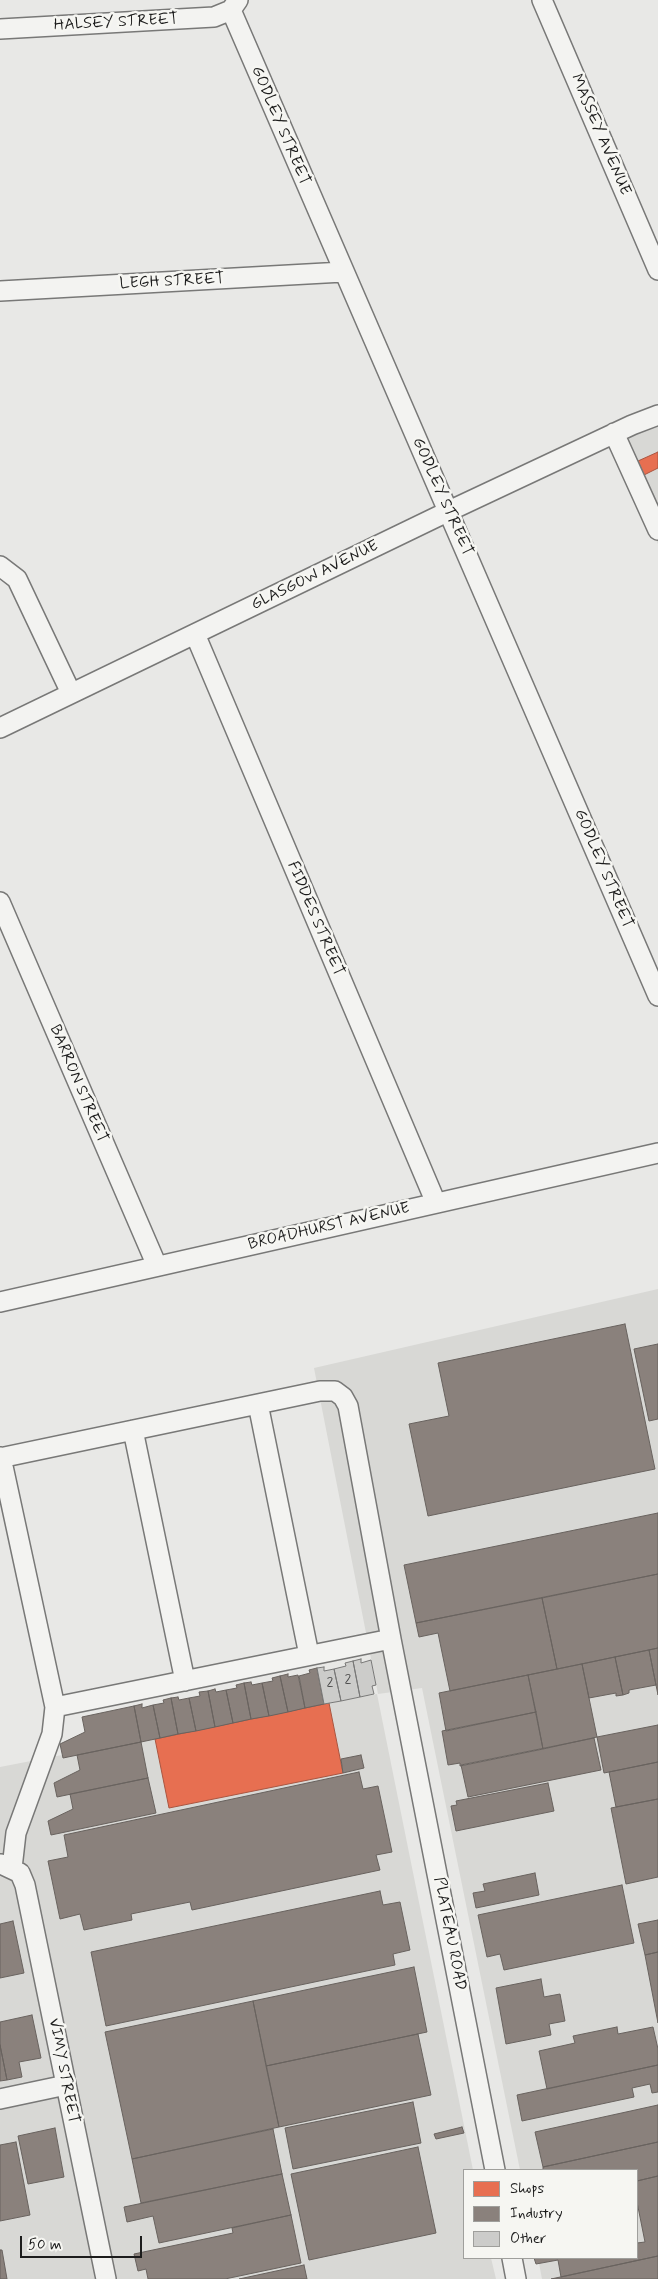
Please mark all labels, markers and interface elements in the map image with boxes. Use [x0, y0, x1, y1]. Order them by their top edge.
street label: HALSEY STREET [53, 10, 179, 36]
street label: GODLEY STREET [246, 64, 314, 188]
street label: MASSEY AVENUE [566, 71, 634, 199]
street label: LEGH STREET [119, 270, 225, 294]
street label: GODLEY STREET [407, 435, 477, 559]
street label: GLASGOW AVENUE [248, 537, 382, 615]
street label: GODLEY STREET [569, 807, 637, 931]
street label: FIDDES STREET [282, 859, 348, 979]
street label: BARRON STREET [44, 1022, 112, 1146]
street label: BROADHURST AVENUE [246, 1199, 412, 1255]
house number: 2 [345, 1672, 351, 1688]
house number: 2 [327, 1675, 333, 1691]
street label: PLATEAU ROAD [429, 1876, 469, 1992]
street label: VIMY STREET [43, 2017, 83, 2125]
legend [463, 2169, 638, 2259]
text: Shops [510, 2179, 544, 2199]
text: Industry [510, 2204, 563, 2224]
scale bar [22, 2226, 145, 2258]
text: Other [510, 2229, 546, 2249]
text: 50 m [28, 2235, 62, 2255]

